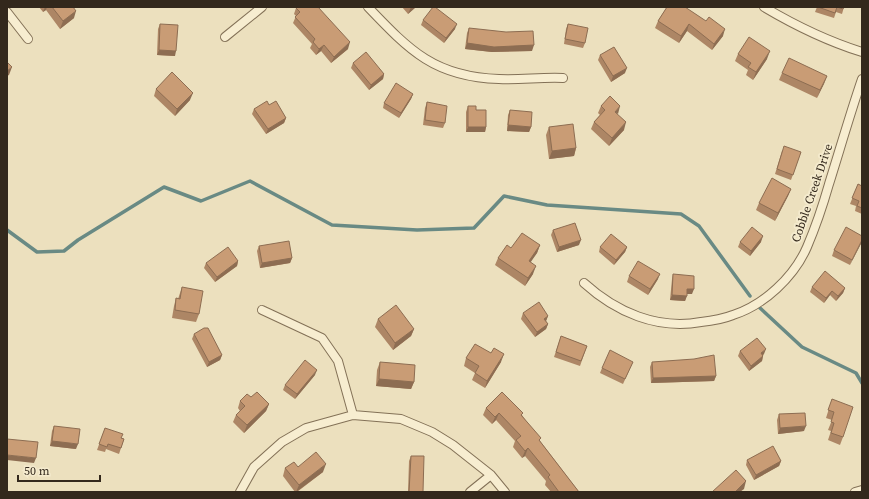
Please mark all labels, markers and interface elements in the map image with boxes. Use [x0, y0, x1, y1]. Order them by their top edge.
street label: Cobble Creek Drive [788, 142, 836, 244]
scale bar [18, 457, 100, 483]
text: 50 m [24, 463, 50, 479]

